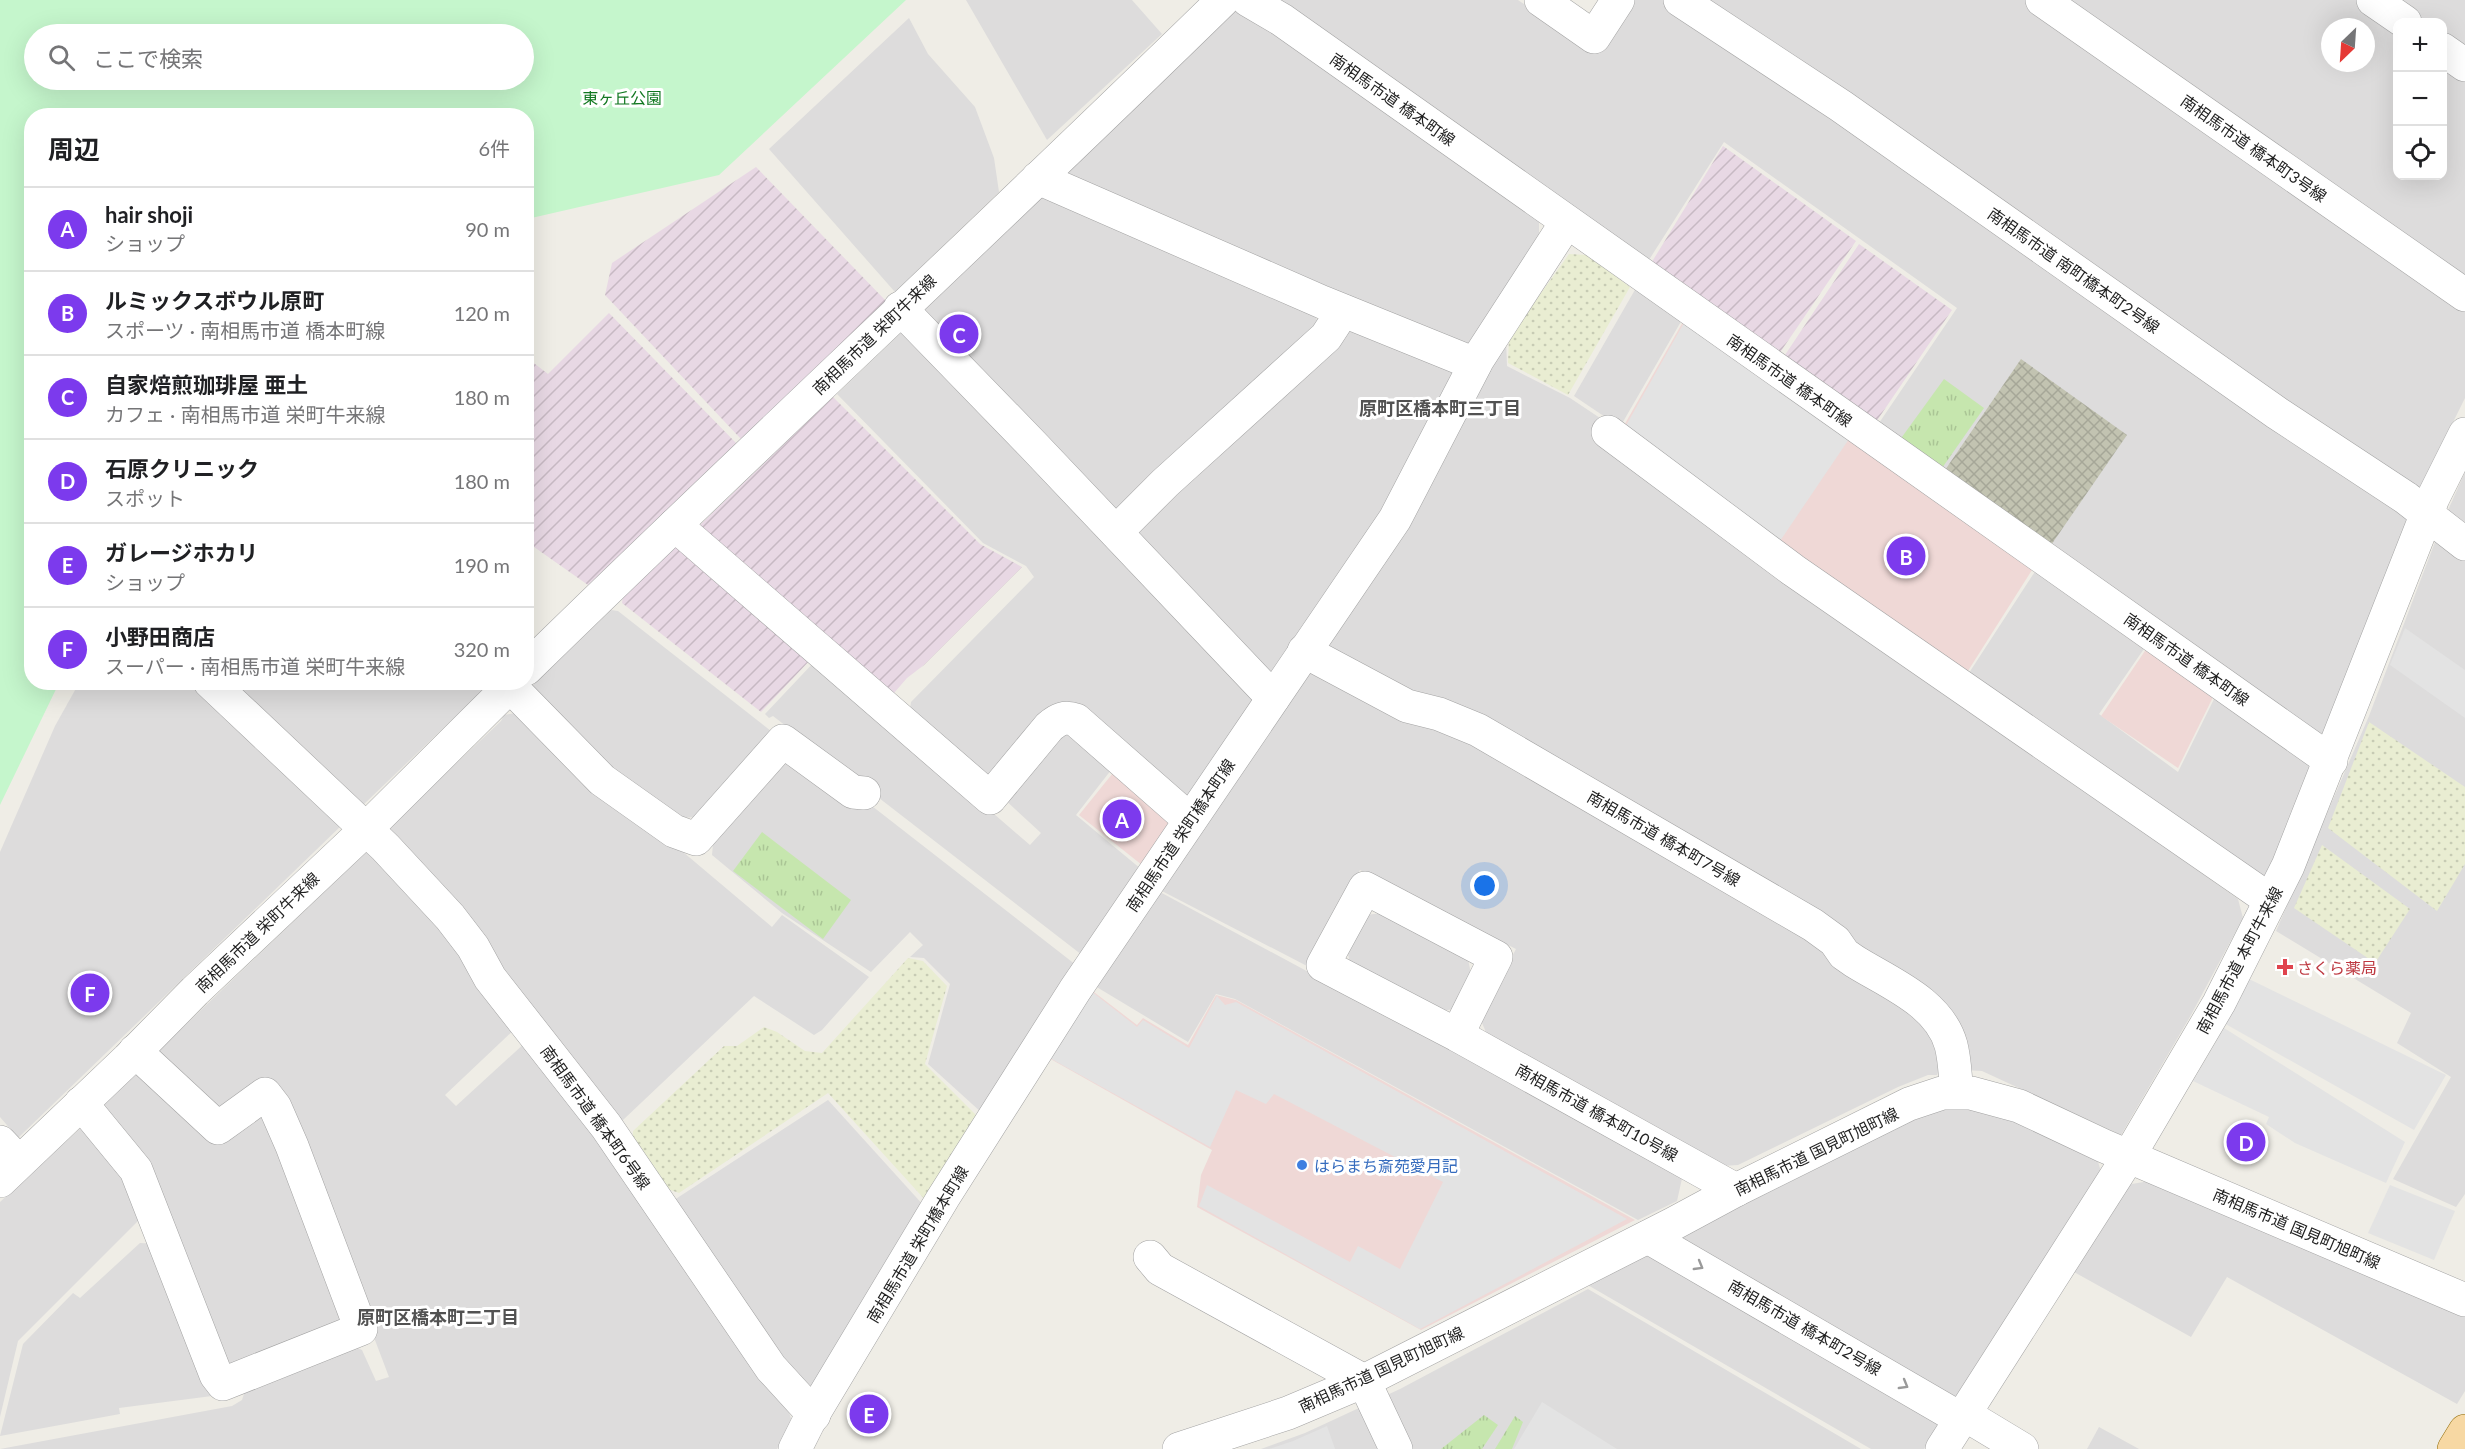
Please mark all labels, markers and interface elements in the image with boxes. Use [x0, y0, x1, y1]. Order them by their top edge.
north arrow [2321, 18, 2375, 72]
map controls [2393, 18, 2447, 180]
button: + [2393, 18, 2447, 72]
search box [24, 24, 534, 90]
icon: search [45, 41, 78, 74]
text: ここで検索 [93, 45, 203, 72]
street label: 南相馬市道 橋本町線 [1327, 49, 1459, 149]
button: − [2393, 72, 2447, 126]
park label: 東ヶ丘公園 [582, 88, 662, 107]
street label: 南相馬市道 橋本町3号線 [2178, 90, 2330, 206]
button: locate [2393, 126, 2447, 180]
text: 周辺 [48, 133, 100, 165]
text: 6件 [478, 136, 510, 160]
text: hair shoji [105, 201, 193, 228]
street label: 南相馬市道 南町橋本町2号線 [1984, 203, 2164, 337]
text: A [61, 217, 74, 241]
text: 90 m [465, 217, 510, 241]
text: ショップ [105, 231, 185, 255]
street label: 南相馬市道 栄町牛来線 [808, 270, 940, 398]
text: ルミックスボウル原町 [105, 287, 324, 314]
text: B [61, 301, 74, 325]
text: 120 m [454, 301, 510, 325]
pin: C [940, 312, 978, 356]
text: スポーツ · 南相馬市道 橋本町線 [105, 318, 385, 342]
street label: 南相馬市道 橋本町線 [1724, 330, 1856, 430]
text: 自家焙煎珈琲屋 亜土 [105, 371, 308, 398]
text: C [61, 385, 74, 409]
text: 180 m [454, 385, 510, 409]
district label: 原町区橋本町三丁目 [1359, 397, 1521, 419]
text: カフェ · 南相馬市道 栄町牛来線 [105, 402, 386, 426]
text: 石原クリニック [105, 455, 259, 482]
text: D [60, 469, 75, 493]
text: 180 m [454, 469, 510, 493]
text: スポット [105, 486, 185, 510]
pin: B [1886, 534, 1926, 578]
text: ガレージホカリ [105, 539, 259, 566]
text: E [62, 553, 73, 577]
text: 190 m [454, 553, 510, 577]
text: ショップ [105, 570, 185, 594]
street label: 南相馬市道 橋本町線 [2121, 609, 2253, 709]
text: 小野田商店 [105, 623, 215, 650]
text: F [62, 637, 73, 661]
text: 320 m [454, 637, 510, 661]
text: スーパー · 南相馬市道 栄町牛来線 [105, 654, 405, 678]
street label: 南相馬市道 栄町橋本町線 [1122, 755, 1238, 915]
street label: 南相馬市道 橋本町7号線 [1584, 786, 1744, 890]
pin: A [1102, 796, 1142, 842]
street label: 南相馬市道 栄町牛来線 [191, 868, 323, 996]
your location [1470, 871, 1499, 900]
street label: 南相馬市道 本町牛来線 [2192, 883, 2286, 1037]
place label: さくら薬局 [2297, 958, 2377, 977]
marker: さくら薬局 [2278, 960, 2292, 974]
pin: F [70, 970, 110, 1016]
street label: 南相馬市道 橋本町6号線 [537, 1041, 655, 1193]
street label: 南相馬市道 橋本町10号線 [1513, 1059, 1681, 1165]
street label: 南相馬市道 国見町旭町線 [1731, 1103, 1901, 1199]
pin: D [2226, 1120, 2266, 1164]
place label: はらまち斎苑愛月記 [1314, 1156, 1458, 1175]
marker: はらまち斎苑愛月記 [1295, 1158, 1309, 1172]
street label: 南相馬市道 栄町橋本町線 [862, 1162, 972, 1326]
street label: 南相馬市道 国見町旭町線 [2210, 1184, 2384, 1272]
one-way arrow [1693, 1259, 1703, 1270]
street label: 南相馬市道 橋本町2号線 [1725, 1275, 1885, 1379]
district label: 原町区橋本町二丁目 [357, 1306, 519, 1328]
street label: 南相馬市道 国見町旭町線 [1295, 1322, 1467, 1416]
one-way arrow [1898, 1378, 1908, 1389]
pin: E [850, 1392, 888, 1436]

